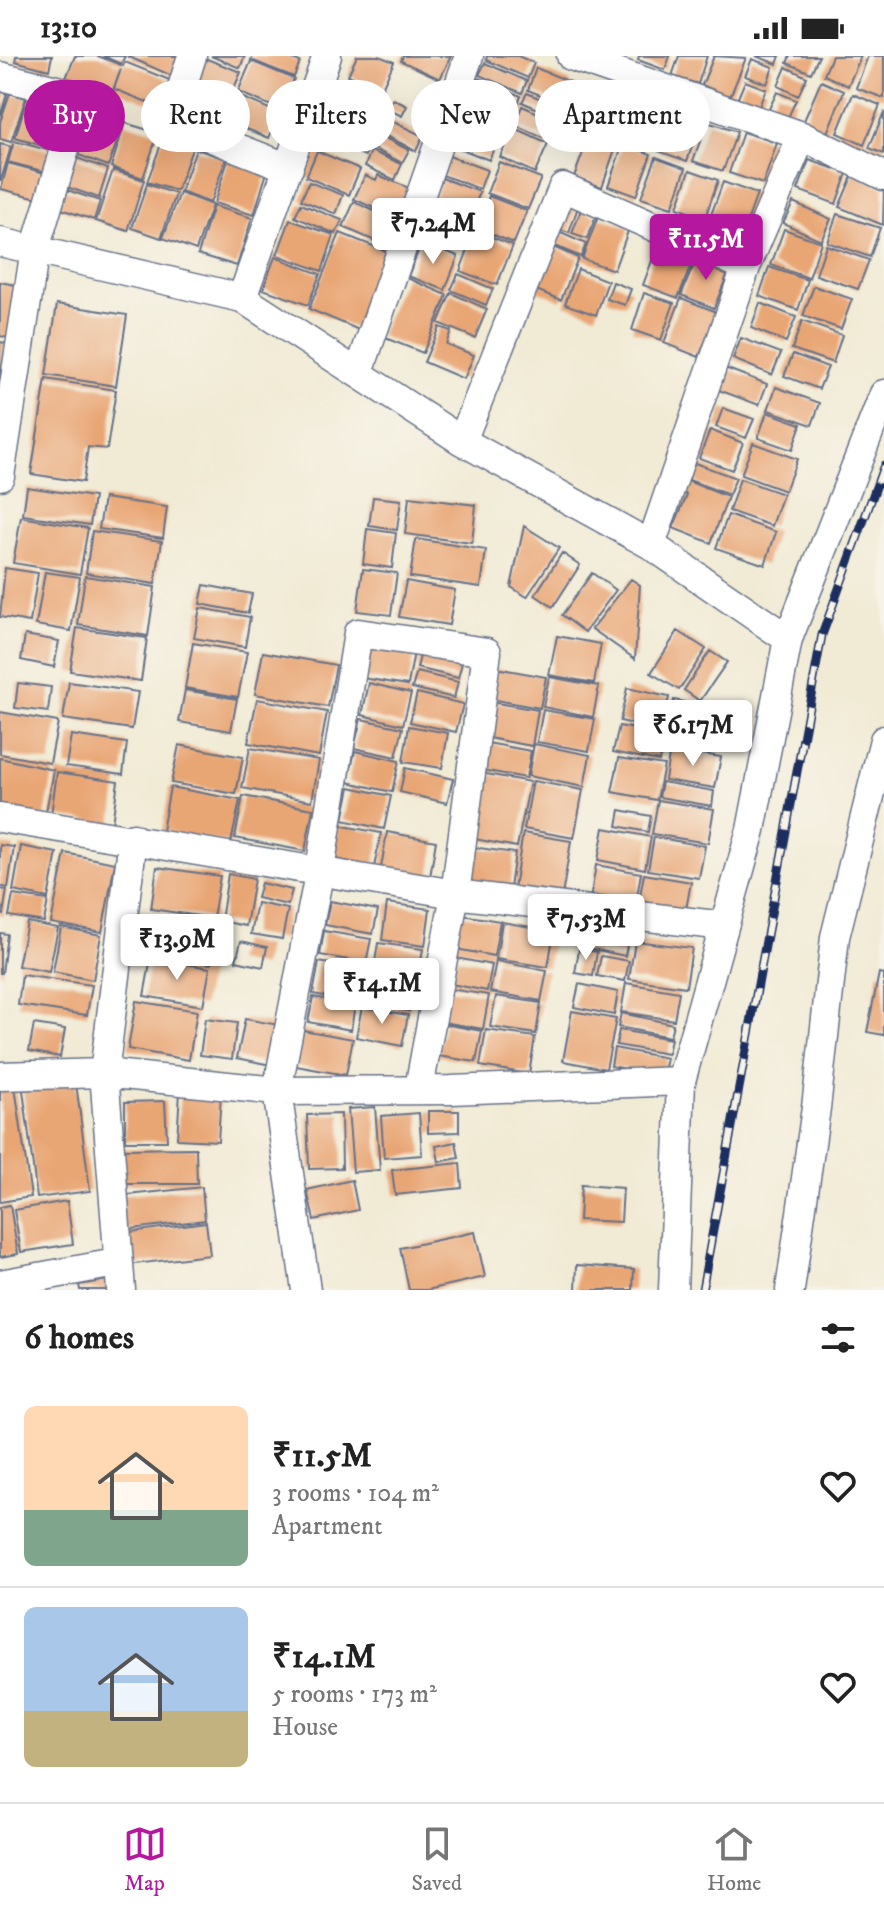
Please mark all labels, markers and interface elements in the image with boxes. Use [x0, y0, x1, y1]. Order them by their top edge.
text: 13:10 [40, 10, 97, 47]
chip: Buy [24, 80, 125, 152]
chip: Rent [141, 80, 250, 152]
chip: Filters [266, 80, 395, 152]
chip: New [411, 80, 519, 152]
chip: Apartment [535, 80, 710, 152]
pin: ₹7.24M [368, 198, 498, 266]
text: ₹7.24M [390, 207, 476, 240]
pin: ₹11.5M [641, 214, 771, 282]
text: ₹11.5M [668, 223, 744, 256]
pin: ₹6.17M [628, 700, 758, 768]
text: ₹6.17M [652, 709, 734, 742]
pin: ₹7.53M [521, 894, 651, 962]
text: ₹7.53M [546, 903, 626, 936]
pin: ₹13.9M [112, 914, 242, 982]
text: ₹13.9M [138, 923, 216, 956]
pin: ₹14.1M [317, 958, 447, 1026]
text: ₹14.1M [342, 967, 422, 1000]
icon: filters [816, 1316, 860, 1360]
text: 6 homes [24, 1317, 134, 1359]
text: ₹11.5M [272, 1435, 372, 1477]
icon: home [88, 1438, 184, 1534]
icon: heart [816, 1464, 860, 1508]
text: 3 rooms · 104 m² [272, 1477, 439, 1510]
text: Apartment [272, 1510, 383, 1543]
text: ₹14.1M [272, 1636, 376, 1678]
icon: home [88, 1639, 184, 1735]
icon: heart [816, 1665, 860, 1709]
text: 5 rooms · 173 m² [272, 1678, 437, 1711]
text: House [272, 1711, 338, 1744]
tab: Map [123, 1822, 167, 1897]
tab: Saved [412, 1822, 462, 1897]
tab: Home [707, 1822, 761, 1897]

